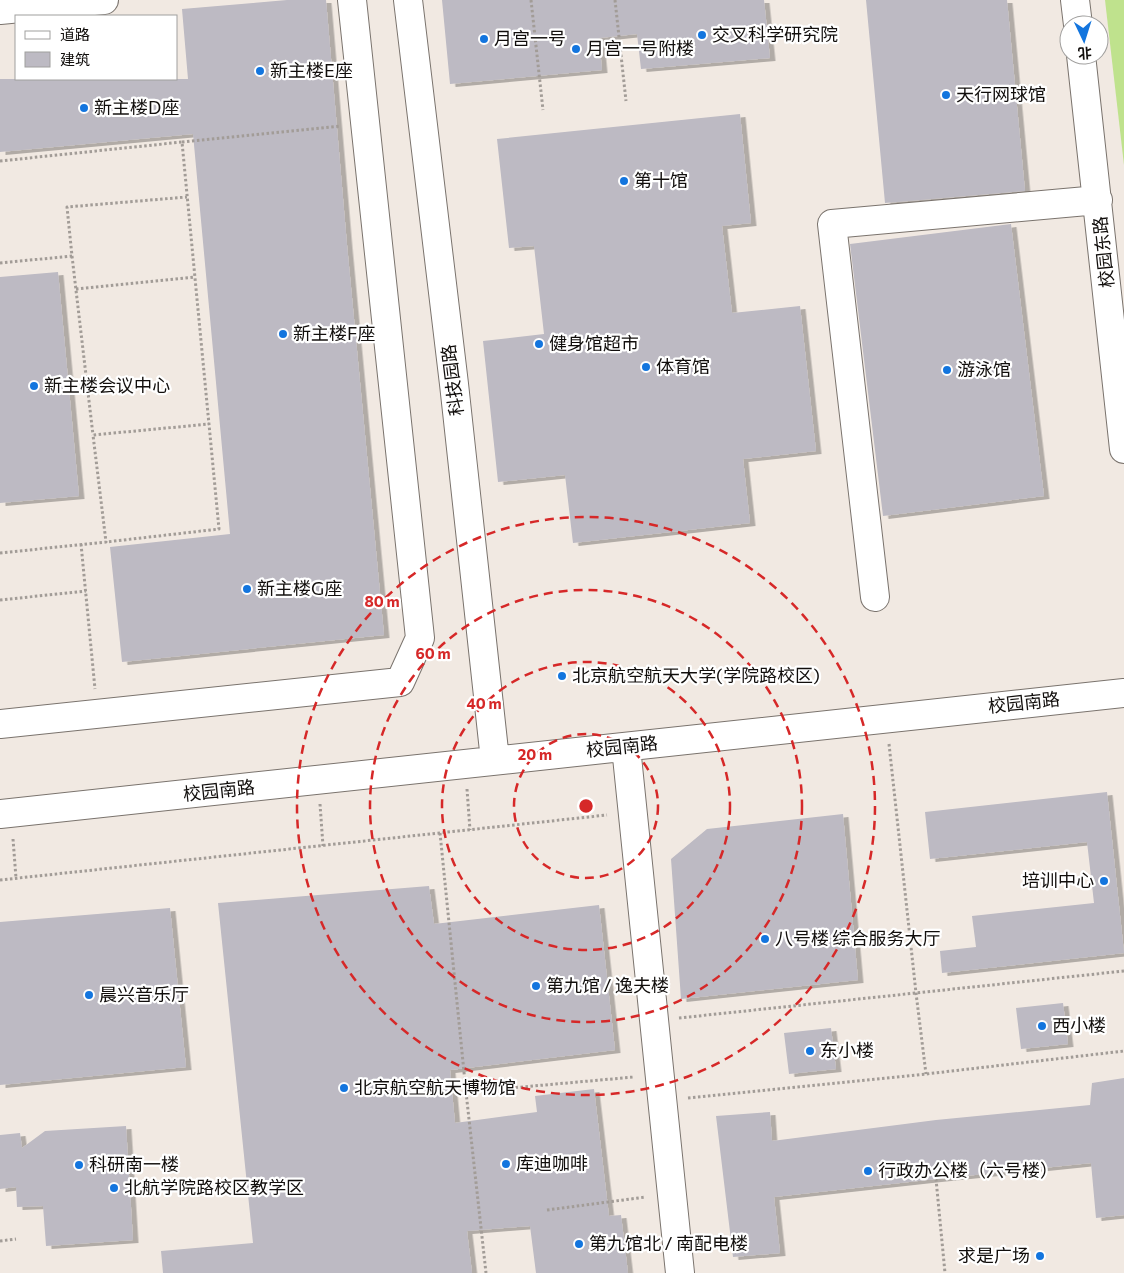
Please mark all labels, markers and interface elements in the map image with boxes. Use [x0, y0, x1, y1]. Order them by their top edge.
legend [15, 15, 178, 80]
north arrow [1059, 15, 1109, 65]
place label: 交叉科学研究院 [712, 23, 838, 45]
text: 道路 [60, 25, 90, 43]
place label: 月宫一号 [494, 27, 566, 49]
marker: 交叉科学研究院 [696, 29, 708, 41]
marker: 月宫一号 [478, 33, 490, 45]
place label: 月宫一号附楼 [586, 37, 694, 59]
marker: 月宫一号附楼 [570, 43, 582, 55]
text: 北 [1077, 44, 1093, 62]
text: 建筑 [60, 50, 90, 68]
place label: 新主楼E座 [270, 59, 353, 81]
marker: 新主楼E座 [254, 65, 266, 77]
place label: 天行网球馆 [956, 83, 1046, 105]
marker: 天行网球馆 [940, 89, 952, 101]
place label: 新主楼D座 [94, 96, 179, 118]
marker: 新主楼D座 [78, 102, 90, 114]
place label: 第十馆 [634, 169, 688, 191]
marker: 第十馆 [618, 175, 630, 187]
street label: 校园东路 [1088, 215, 1118, 289]
place label: 新主楼F座 [293, 322, 375, 344]
marker: 新主楼F座 [277, 328, 289, 340]
place label: 健身馆超市 [549, 332, 639, 354]
marker: 健身馆超市 [533, 338, 545, 350]
street label: 科技园路 [437, 343, 467, 417]
place label: 体育馆 [656, 355, 710, 377]
place label: 游泳馆 [957, 358, 1011, 380]
marker: 体育馆 [640, 361, 652, 373]
marker: 游泳馆 [941, 364, 953, 376]
place label: 新主楼会议中心 [44, 374, 170, 396]
marker: 新主楼会议中心 [28, 380, 40, 392]
place label: 新主楼G座 [257, 577, 342, 599]
marker: 新主楼G座 [241, 583, 253, 595]
text: 80 m [364, 592, 400, 610]
text: 60 m [415, 644, 451, 662]
place label: 北京航空航天大学(学院路校区) [572, 664, 820, 686]
marker: 北京航空航天大学(学院路校区) [556, 670, 568, 682]
street label: 校园南路 [987, 687, 1061, 717]
text: 40 m [466, 694, 502, 712]
street label: 校园南路 [585, 731, 659, 761]
text: 20 m [518, 745, 552, 763]
street label: 校园南路 [182, 775, 256, 805]
centre of rings [577, 797, 595, 815]
place label: 培训中心 [1022, 869, 1094, 891]
marker: 培训中心 [1098, 875, 1110, 887]
place label: 八号楼 综合服务大厅 [775, 927, 940, 949]
marker: 八号楼 综合服务大厅 [759, 933, 771, 945]
place label: 第九馆 / 逸夫楼 [546, 974, 669, 996]
marker: 第九馆 / 逸夫楼 [530, 980, 542, 992]
place label: 晨兴音乐厅 [99, 983, 189, 1005]
marker: 晨兴音乐厅 [83, 989, 95, 1001]
place label: 西小楼 [1052, 1014, 1106, 1036]
marker: 西小楼 [1036, 1020, 1048, 1032]
place label: 东小楼 [820, 1039, 874, 1061]
marker: 东小楼 [804, 1045, 816, 1057]
place label: 北京航空航天博物馆 [354, 1076, 516, 1098]
marker: 北京航空航天博物馆 [338, 1082, 350, 1094]
place label: 库迪咖啡 [516, 1152, 588, 1174]
place label: 科研南一楼 [89, 1153, 179, 1175]
marker: 库迪咖啡 [500, 1158, 512, 1170]
marker: 科研南一楼 [73, 1159, 85, 1171]
place label: 行政办公楼（六号楼） [878, 1159, 1058, 1181]
marker: 行政办公楼（六号楼） [862, 1165, 874, 1177]
place label: 北航学院路校区教学区 [124, 1176, 304, 1198]
marker: 北航学院路校区教学区 [108, 1182, 120, 1194]
place label: 第九馆北 / 南配电楼 [589, 1232, 748, 1254]
marker: 第九馆北 / 南配电楼 [573, 1238, 585, 1250]
place label: 求是广场 [958, 1244, 1030, 1266]
marker: 求是广场 [1034, 1250, 1046, 1262]

